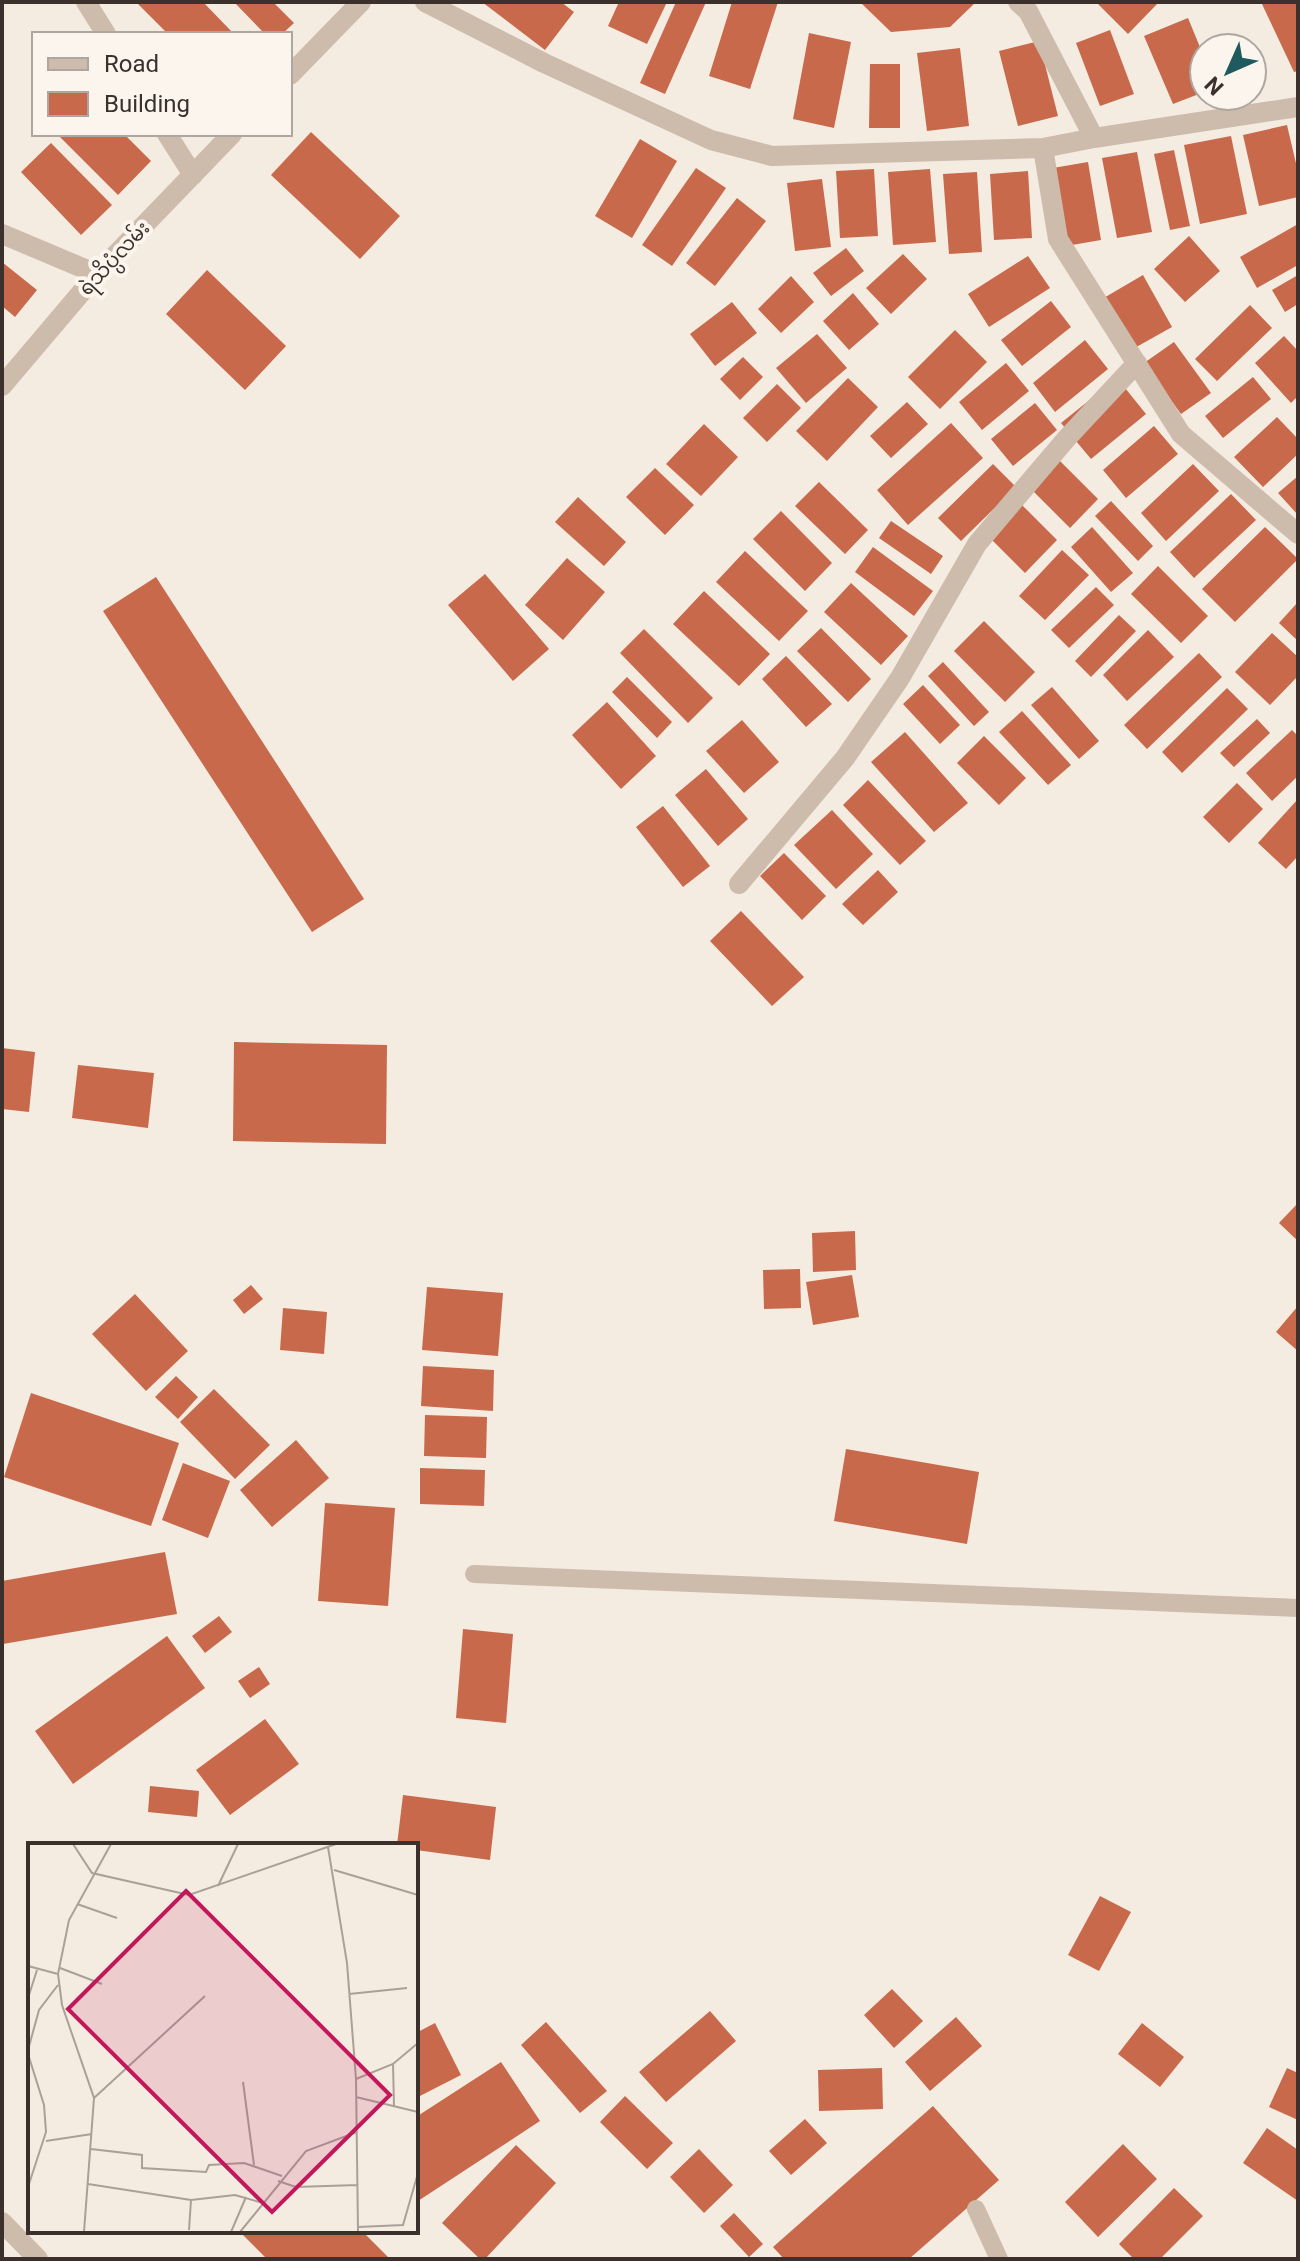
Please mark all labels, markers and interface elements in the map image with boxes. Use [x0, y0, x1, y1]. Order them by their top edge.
legend [32, 32, 292, 136]
north arrow [1188, 32, 1268, 112]
text: Road [104, 50, 159, 78]
text: N [1200, 71, 1229, 100]
text: Building [104, 90, 190, 118]
street label: ရဲသိပ္ပံလမ်း [72, 215, 158, 303]
inset map [28, 1843, 418, 2233]

